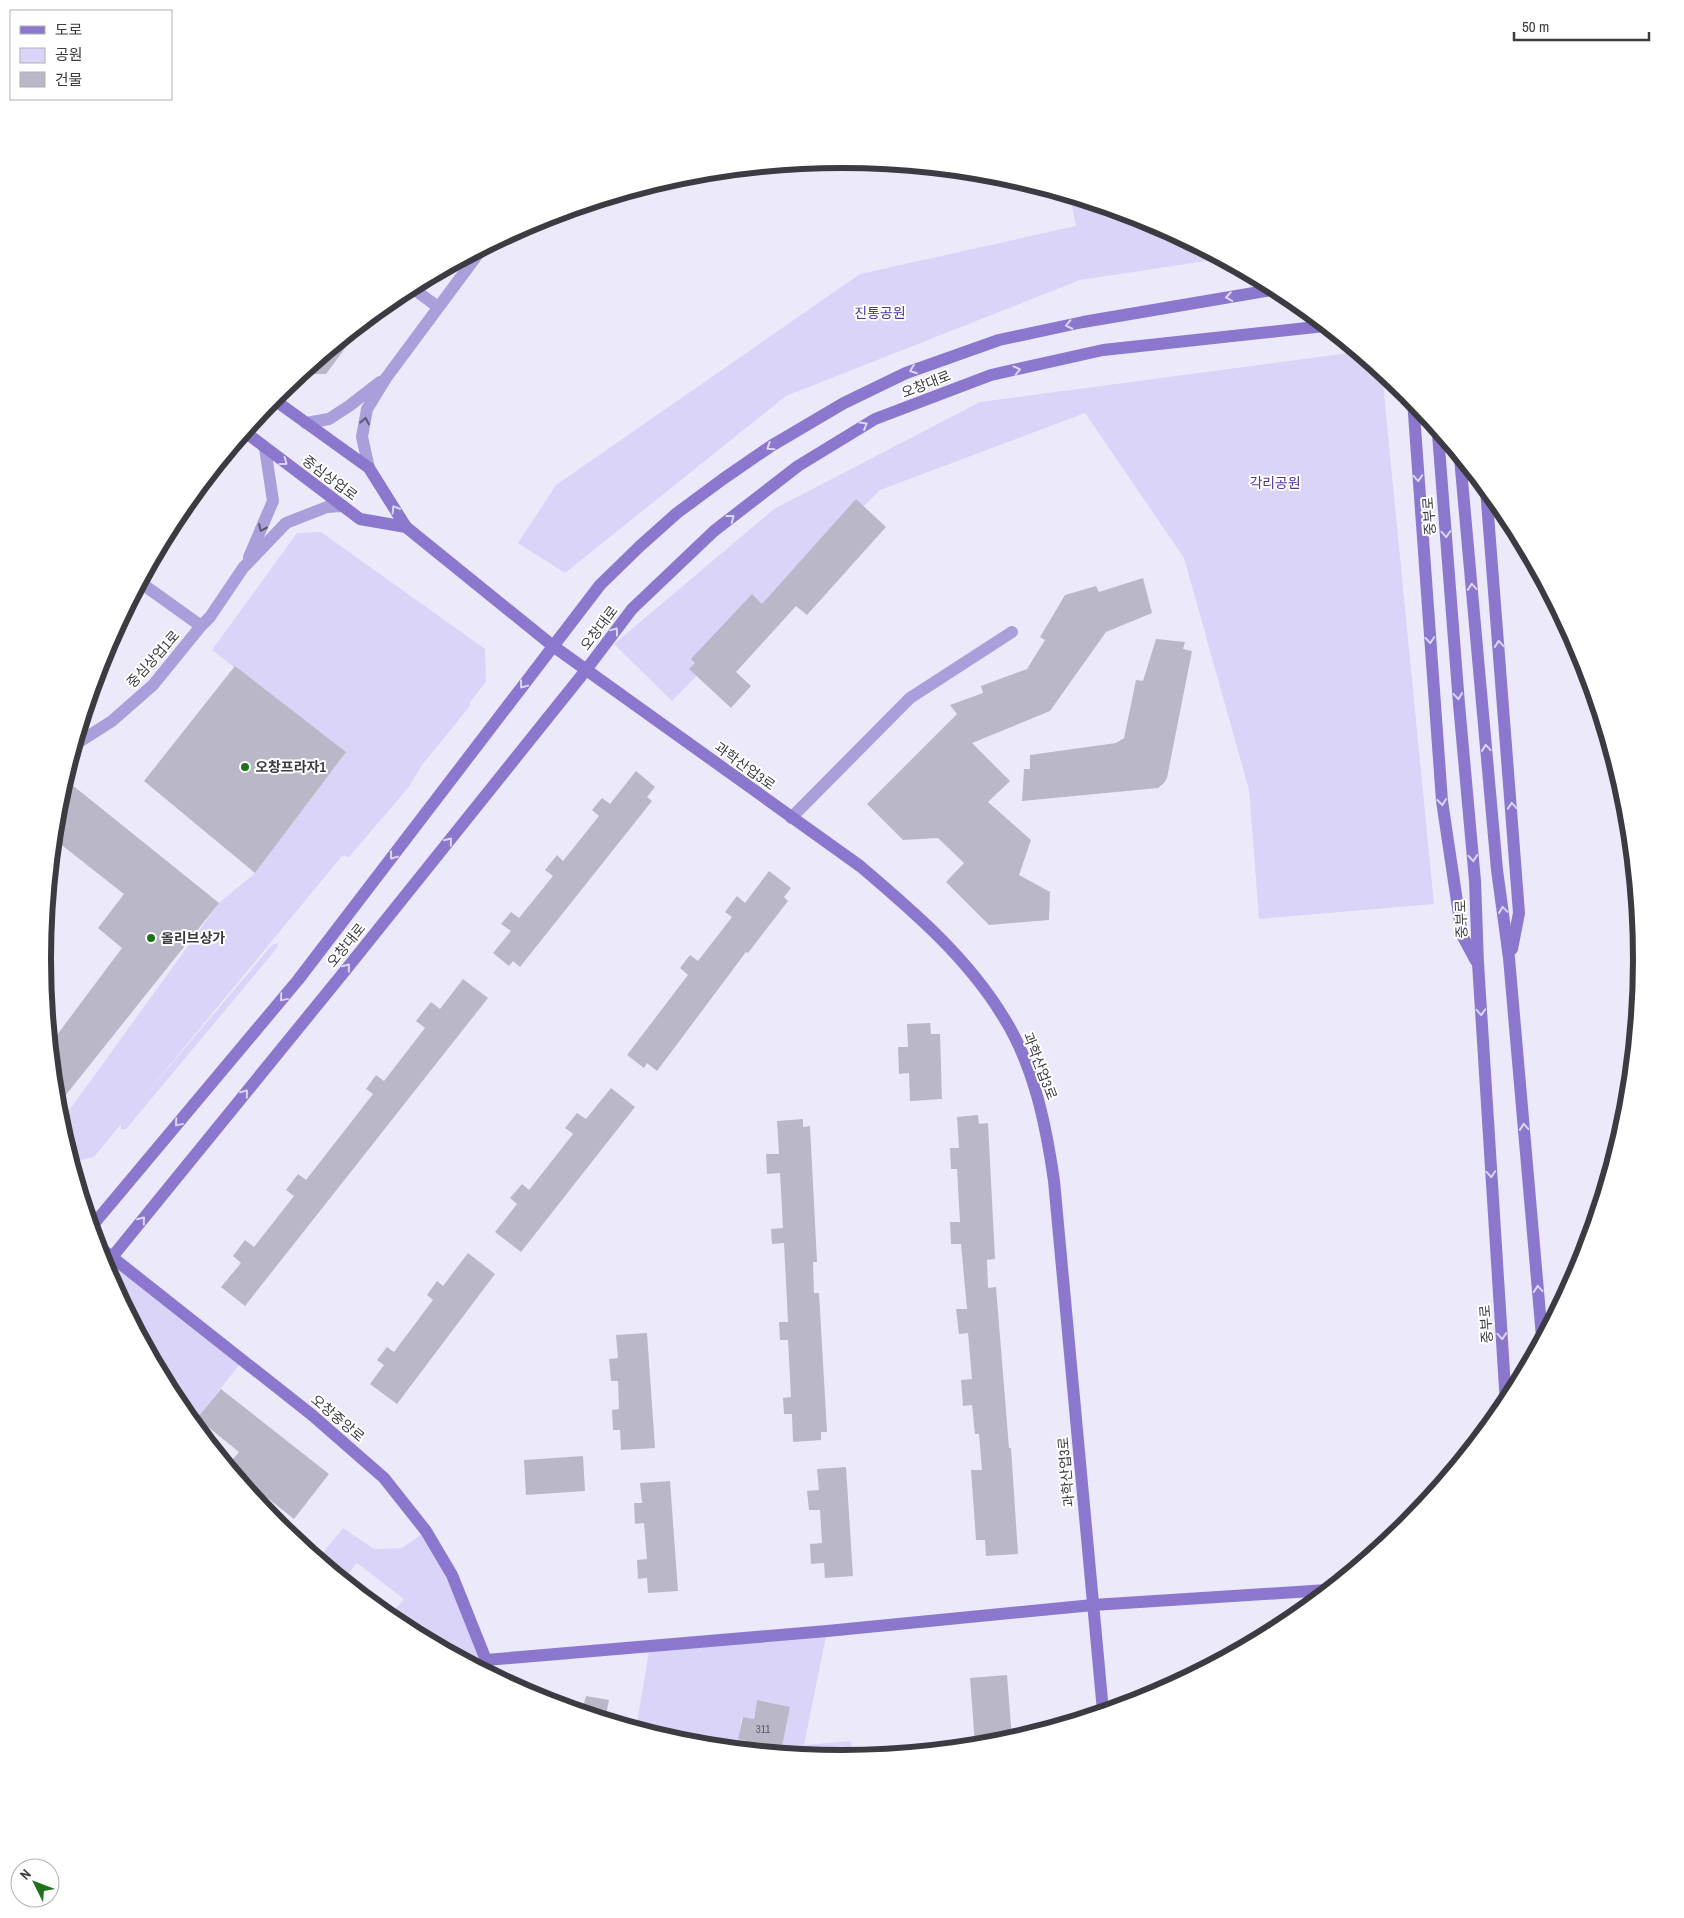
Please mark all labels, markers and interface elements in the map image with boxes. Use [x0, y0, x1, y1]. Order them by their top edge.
legend [10, 10, 172, 100]
scale bar [1514, 10, 1649, 42]
text: 50 m [1522, 16, 1549, 37]
text: 도로 [55, 19, 83, 40]
text: 공원 [55, 44, 83, 65]
text: 건물 [55, 69, 83, 90]
one-way arrow [1225, 292, 1233, 302]
park label: 진통공원 [854, 304, 906, 322]
one-way arrow [1064, 319, 1073, 330]
one-way arrow [910, 364, 918, 374]
one-way arrow [1012, 365, 1021, 376]
street label: 오창대로 [899, 366, 953, 402]
one-way arrow [359, 417, 369, 425]
one-way arrow [859, 422, 868, 432]
one-way arrow [767, 441, 776, 450]
street label: 중심상업로 [299, 451, 361, 505]
one-way arrow [278, 456, 287, 464]
park label: 각리공원 [1249, 474, 1301, 492]
one-way arrow [1413, 474, 1424, 482]
street label: 중부로 [1419, 496, 1439, 536]
one-way arrow [391, 506, 401, 515]
one-way arrow [725, 515, 734, 523]
one-way arrow [257, 523, 268, 532]
one-way arrow [1440, 531, 1451, 539]
one-way arrow [1466, 582, 1477, 590]
street label: 오창대로 [576, 602, 622, 654]
street label: 중심상업1로 [123, 627, 183, 691]
one-way arrow [609, 627, 618, 637]
one-way arrow [1425, 636, 1436, 644]
one-way arrow [1493, 640, 1504, 648]
one-way arrow [521, 679, 529, 688]
one-way arrow [1453, 693, 1464, 701]
street label: 과학산업3로 [711, 738, 779, 794]
one-way arrow [1481, 744, 1492, 752]
place label: 오창프라자1 [255, 758, 326, 776]
marker: 오창프라자1 [239, 761, 251, 773]
one-way arrow [1436, 798, 1447, 806]
one-way arrow [1506, 802, 1517, 810]
one-way arrow [444, 837, 453, 846]
one-way arrow [390, 850, 399, 860]
one-way arrow [1467, 855, 1478, 863]
street label: 중부로 [1451, 899, 1471, 939]
one-way arrow [1498, 906, 1508, 914]
street label: 오창대로 [323, 919, 369, 971]
place label: 올리브상가 [161, 929, 226, 947]
marker: 올리브상가 [145, 932, 157, 944]
one-way arrow [342, 964, 351, 973]
one-way arrow [280, 992, 288, 1001]
one-way arrow [1475, 1008, 1486, 1016]
street label: 과학산업3로 [1019, 1030, 1061, 1102]
one-way arrow [239, 1090, 248, 1099]
one-way arrow [175, 1117, 184, 1126]
one-way arrow [1519, 1122, 1530, 1130]
one-way arrow [1486, 1170, 1497, 1178]
one-way arrow [137, 1216, 146, 1225]
one-way arrow [1533, 1284, 1544, 1292]
street label: 중부로 [1476, 1304, 1496, 1344]
one-way arrow [1496, 1332, 1507, 1340]
street label: 오창중앙로 [308, 1390, 369, 1446]
street label: 과학산업3로 [1054, 1436, 1078, 1508]
house number: 311 [756, 1722, 770, 1736]
north arrow [10, 1858, 60, 1908]
text: N [16, 1865, 35, 1883]

